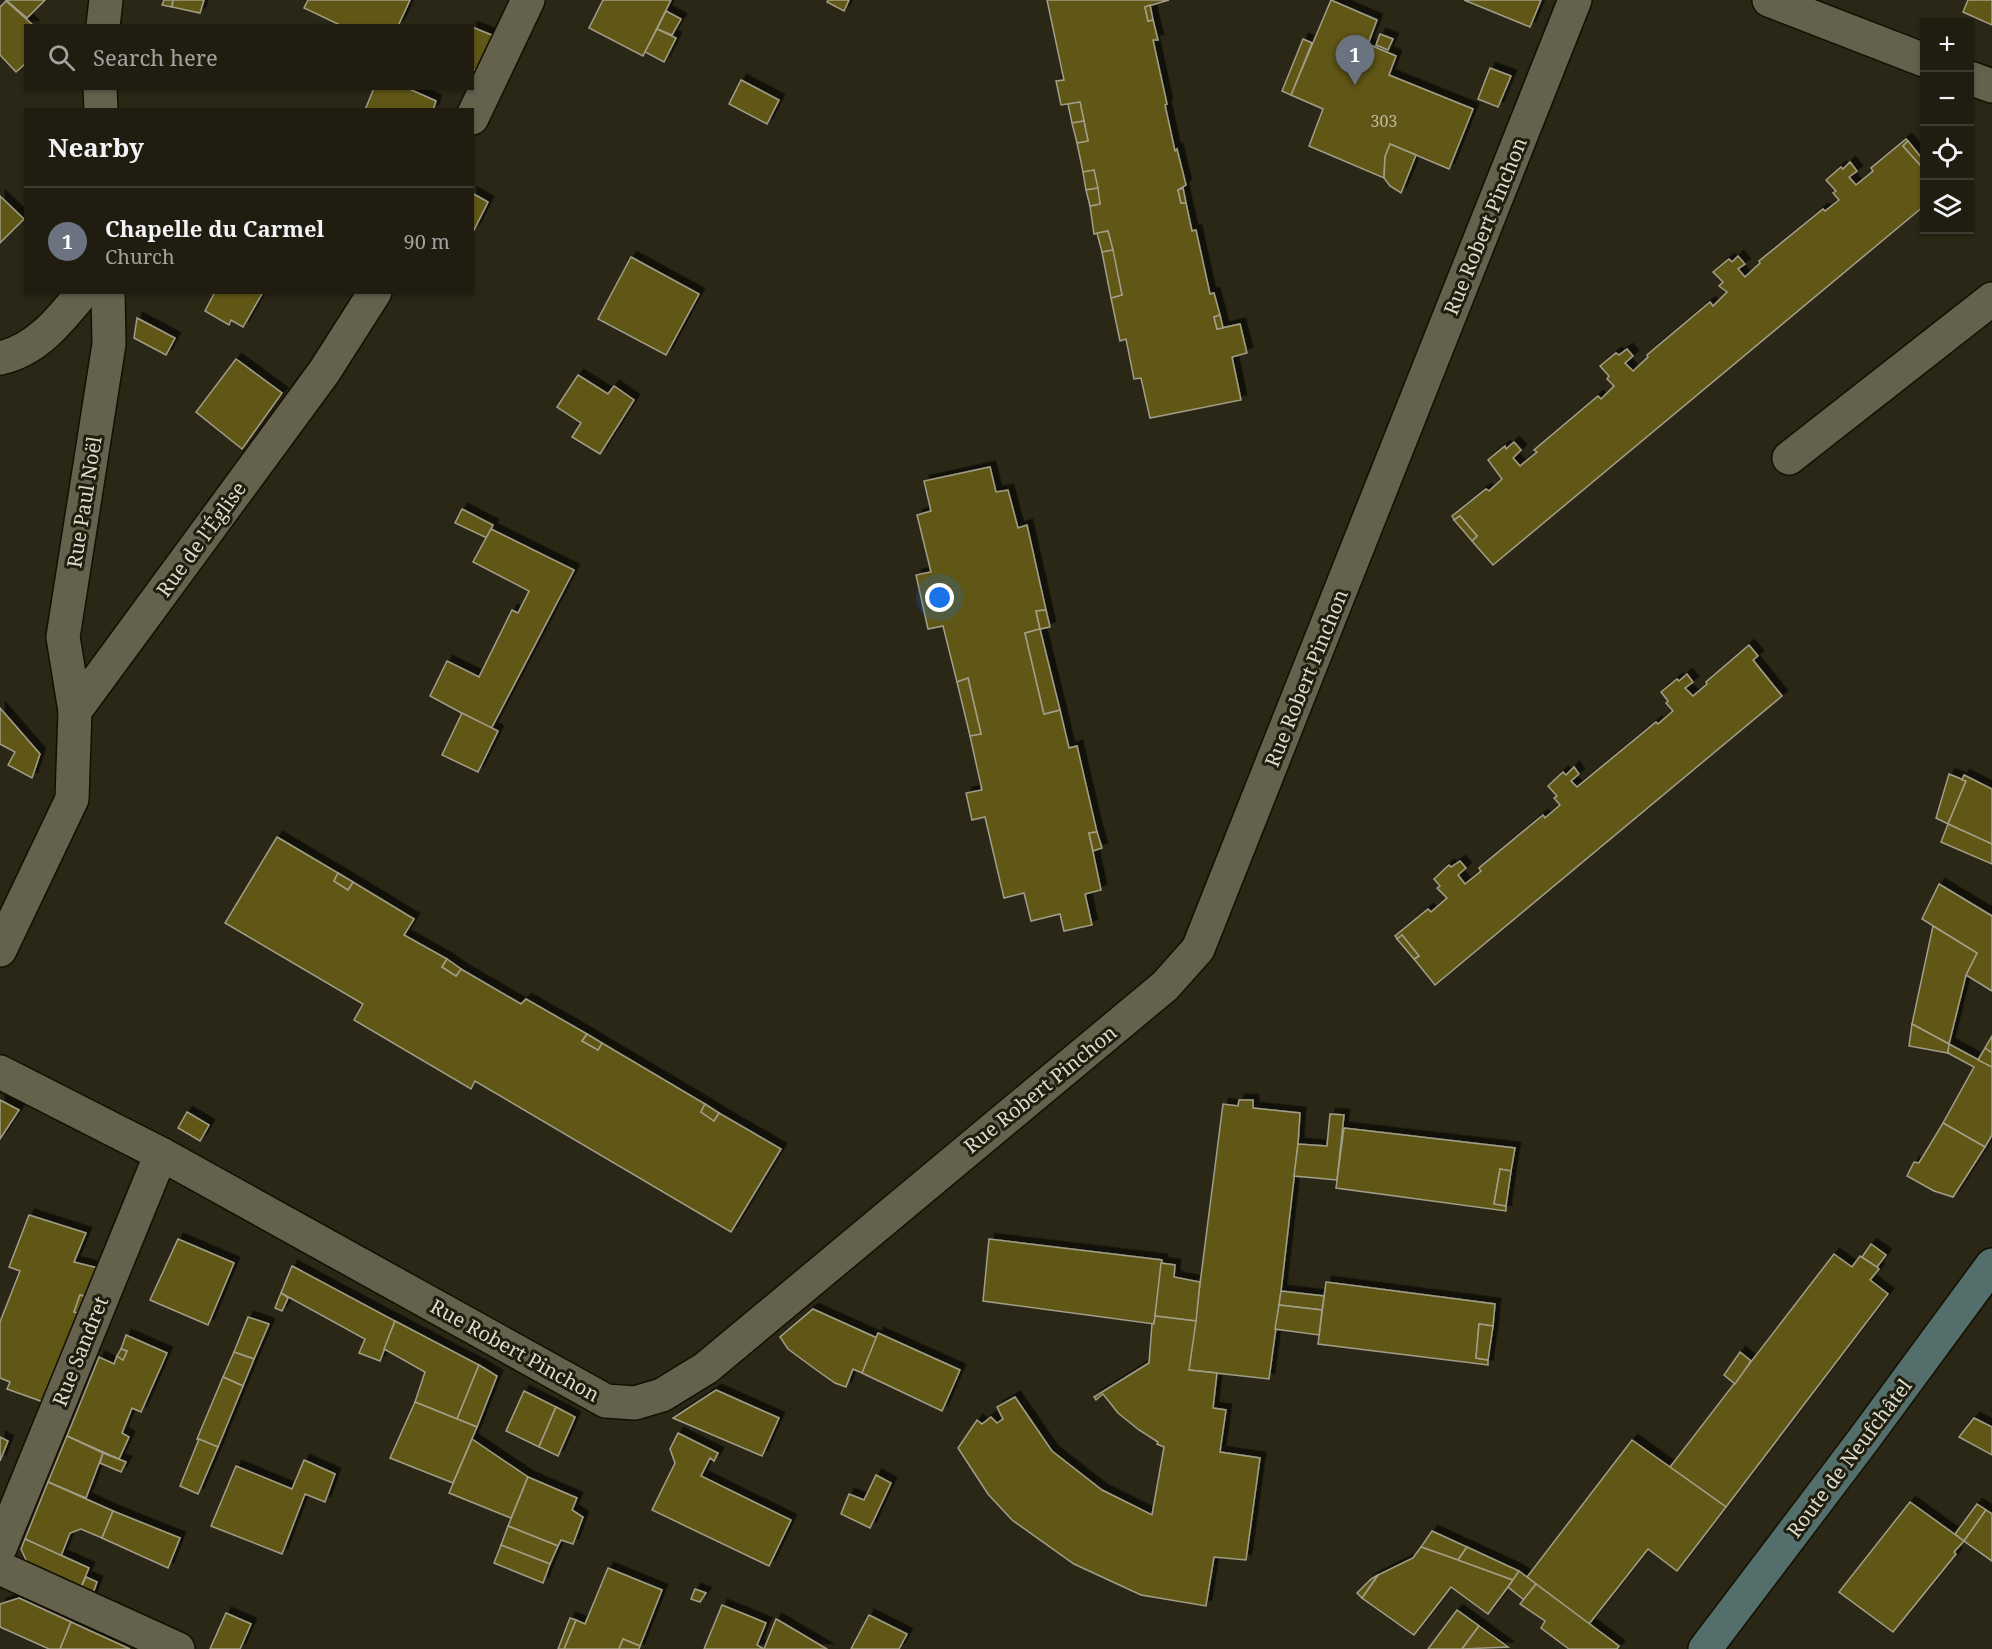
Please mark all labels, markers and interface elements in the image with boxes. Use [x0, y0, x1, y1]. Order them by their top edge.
map controls [1920, 18, 1974, 234]
button: + [1920, 18, 1974, 72]
search box [24, 24, 474, 90]
pin: 1 [1336, 36, 1374, 85]
icon: search [45, 41, 78, 74]
text: Search here [93, 42, 218, 72]
button: − [1920, 72, 1974, 126]
house number: 303 [1371, 110, 1397, 132]
button: locate [1920, 126, 1974, 180]
text: Nearby [48, 129, 144, 165]
street label: Rue Robert Pinchon [1437, 133, 1533, 319]
button: layers [1920, 180, 1974, 234]
text: Chapelle du Carmel [105, 213, 324, 243]
text: 1 [62, 228, 73, 255]
text: 90 m [404, 228, 450, 255]
text: Church [105, 243, 175, 270]
street label: Rue Paul Noël [60, 434, 108, 570]
street label: Rue de l'Église [150, 476, 252, 602]
your location [925, 583, 954, 612]
street label: Rue Robert Pinchon [1258, 585, 1354, 771]
street label: Rue Robert Pinchon [958, 1019, 1122, 1159]
street label: Rue Sandret [46, 1292, 114, 1410]
street label: Rue Robert Pinchon [426, 1292, 604, 1408]
street label: Route de Neufchâtel [1780, 1373, 1918, 1543]

